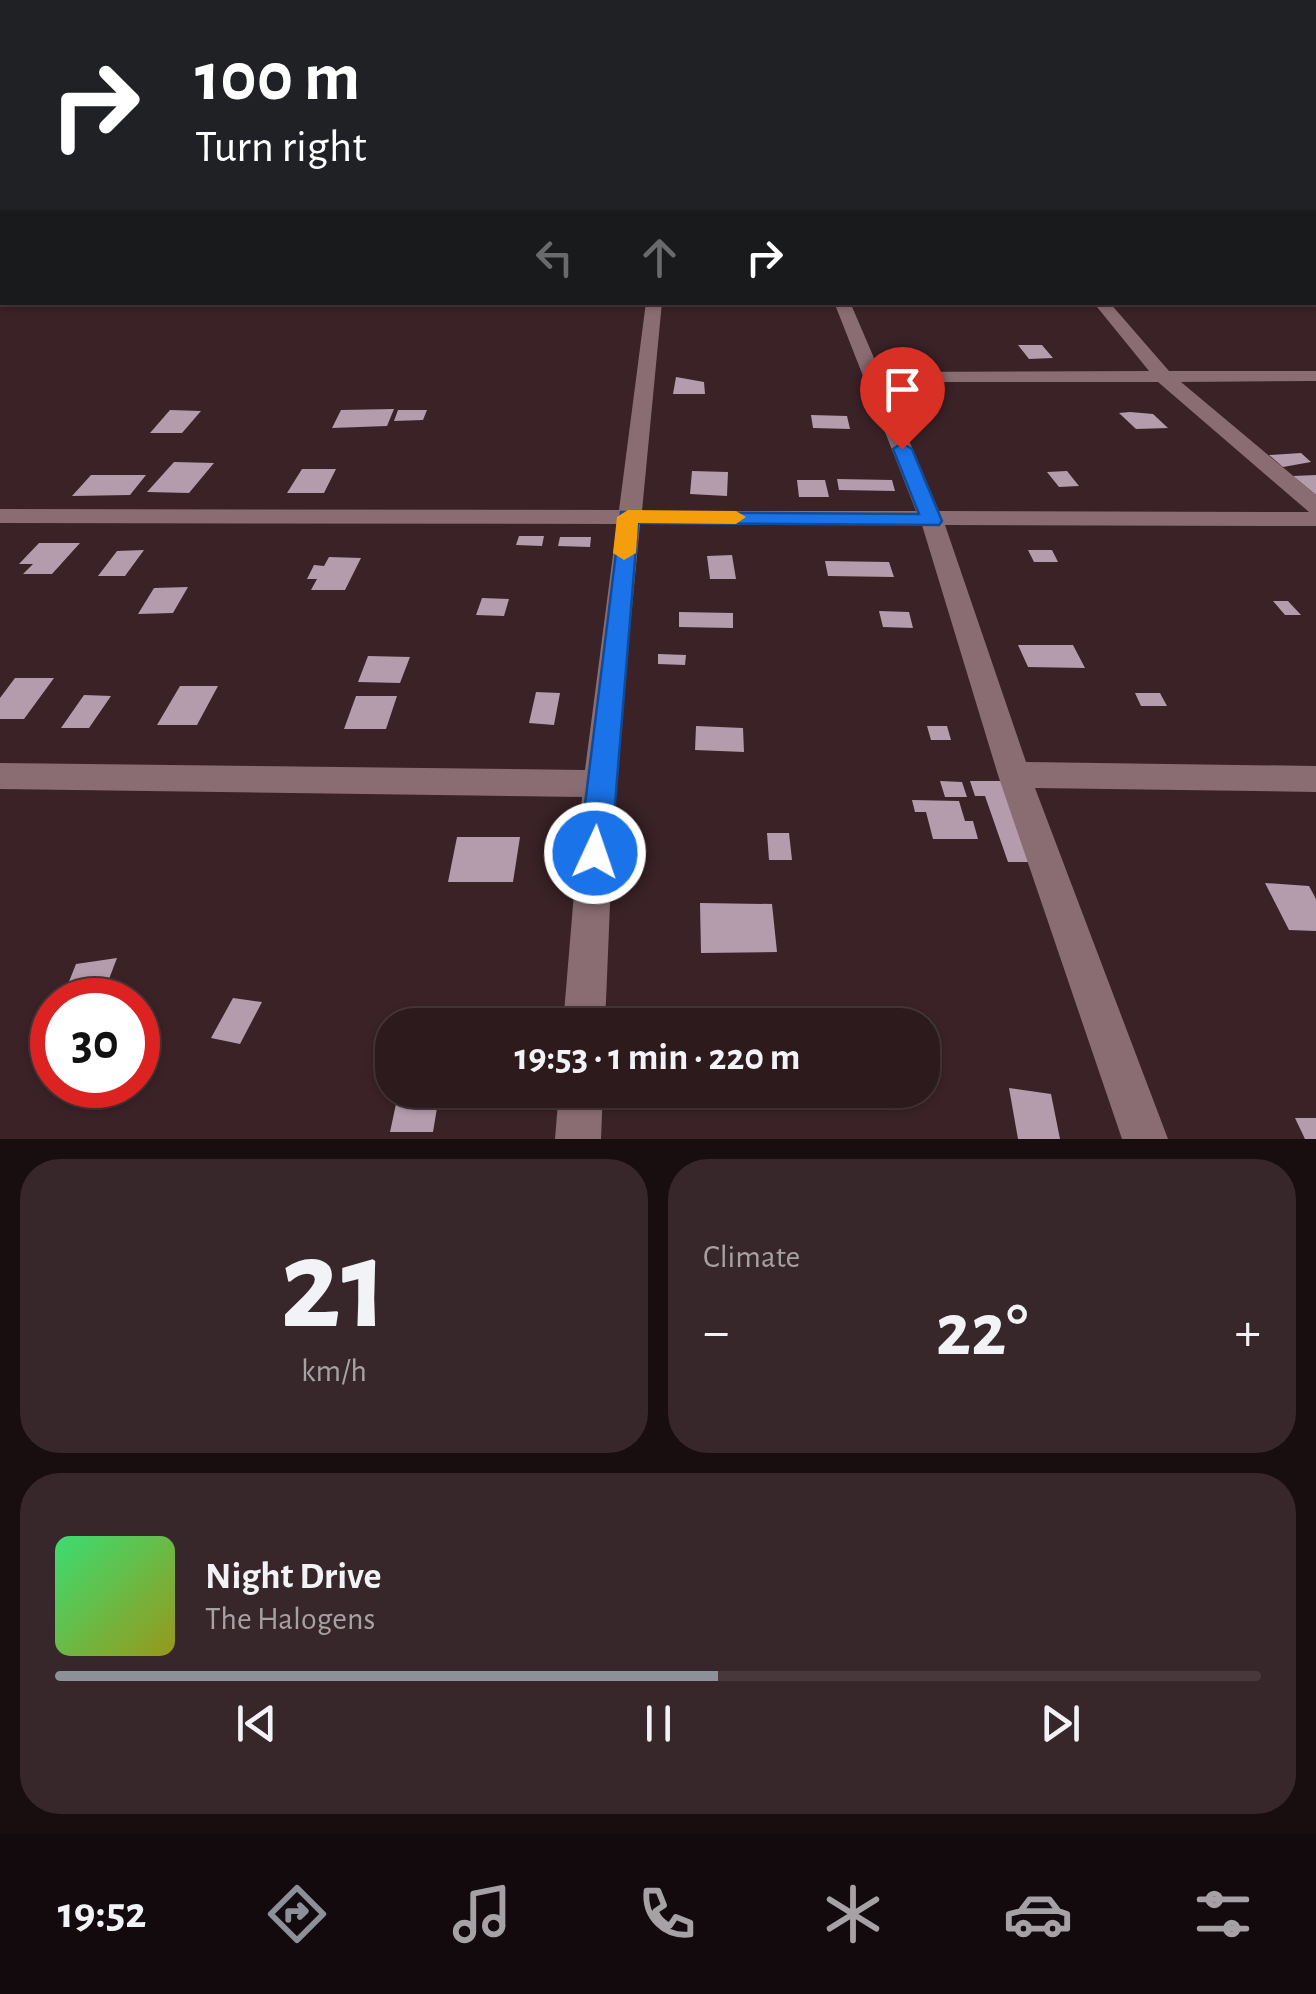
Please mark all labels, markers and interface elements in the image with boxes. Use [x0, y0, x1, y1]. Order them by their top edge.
icon: right [30, 40, 160, 170]
text: 100 m [195, 43, 360, 113]
text: Turn right [195, 125, 367, 170]
icon: left [527, 230, 582, 285]
icon: ahead [632, 230, 687, 285]
icon: right [737, 230, 792, 285]
pin [860, 347, 945, 450]
icon: arrive [875, 362, 930, 417]
position arrow [543, 801, 647, 905]
speed limit sign: 30 [30, 978, 160, 1108]
text: 19:53 · 1 min · 220 m [515, 1039, 801, 1077]
text: 21 [280, 1222, 388, 1352]
text: Climate [703, 1241, 800, 1273]
text: 22° [936, 1294, 1028, 1369]
text: − [703, 1305, 729, 1360]
text: + [1235, 1305, 1261, 1360]
text: km/h [301, 1355, 367, 1387]
text: Night Drive [205, 1558, 381, 1596]
text: The Halogens [205, 1603, 375, 1635]
icon: previous [229, 1696, 284, 1751]
icon: pause [631, 1696, 686, 1751]
icon: next [1033, 1696, 1088, 1751]
icon: directions [262, 1879, 332, 1949]
icon: music [447, 1879, 517, 1949]
icon: phone [632, 1879, 702, 1949]
icon: climate [818, 1879, 888, 1949]
icon: car [1003, 1879, 1073, 1949]
icon: filters [1188, 1879, 1258, 1949]
text: 19:52 [58, 1891, 147, 1936]

